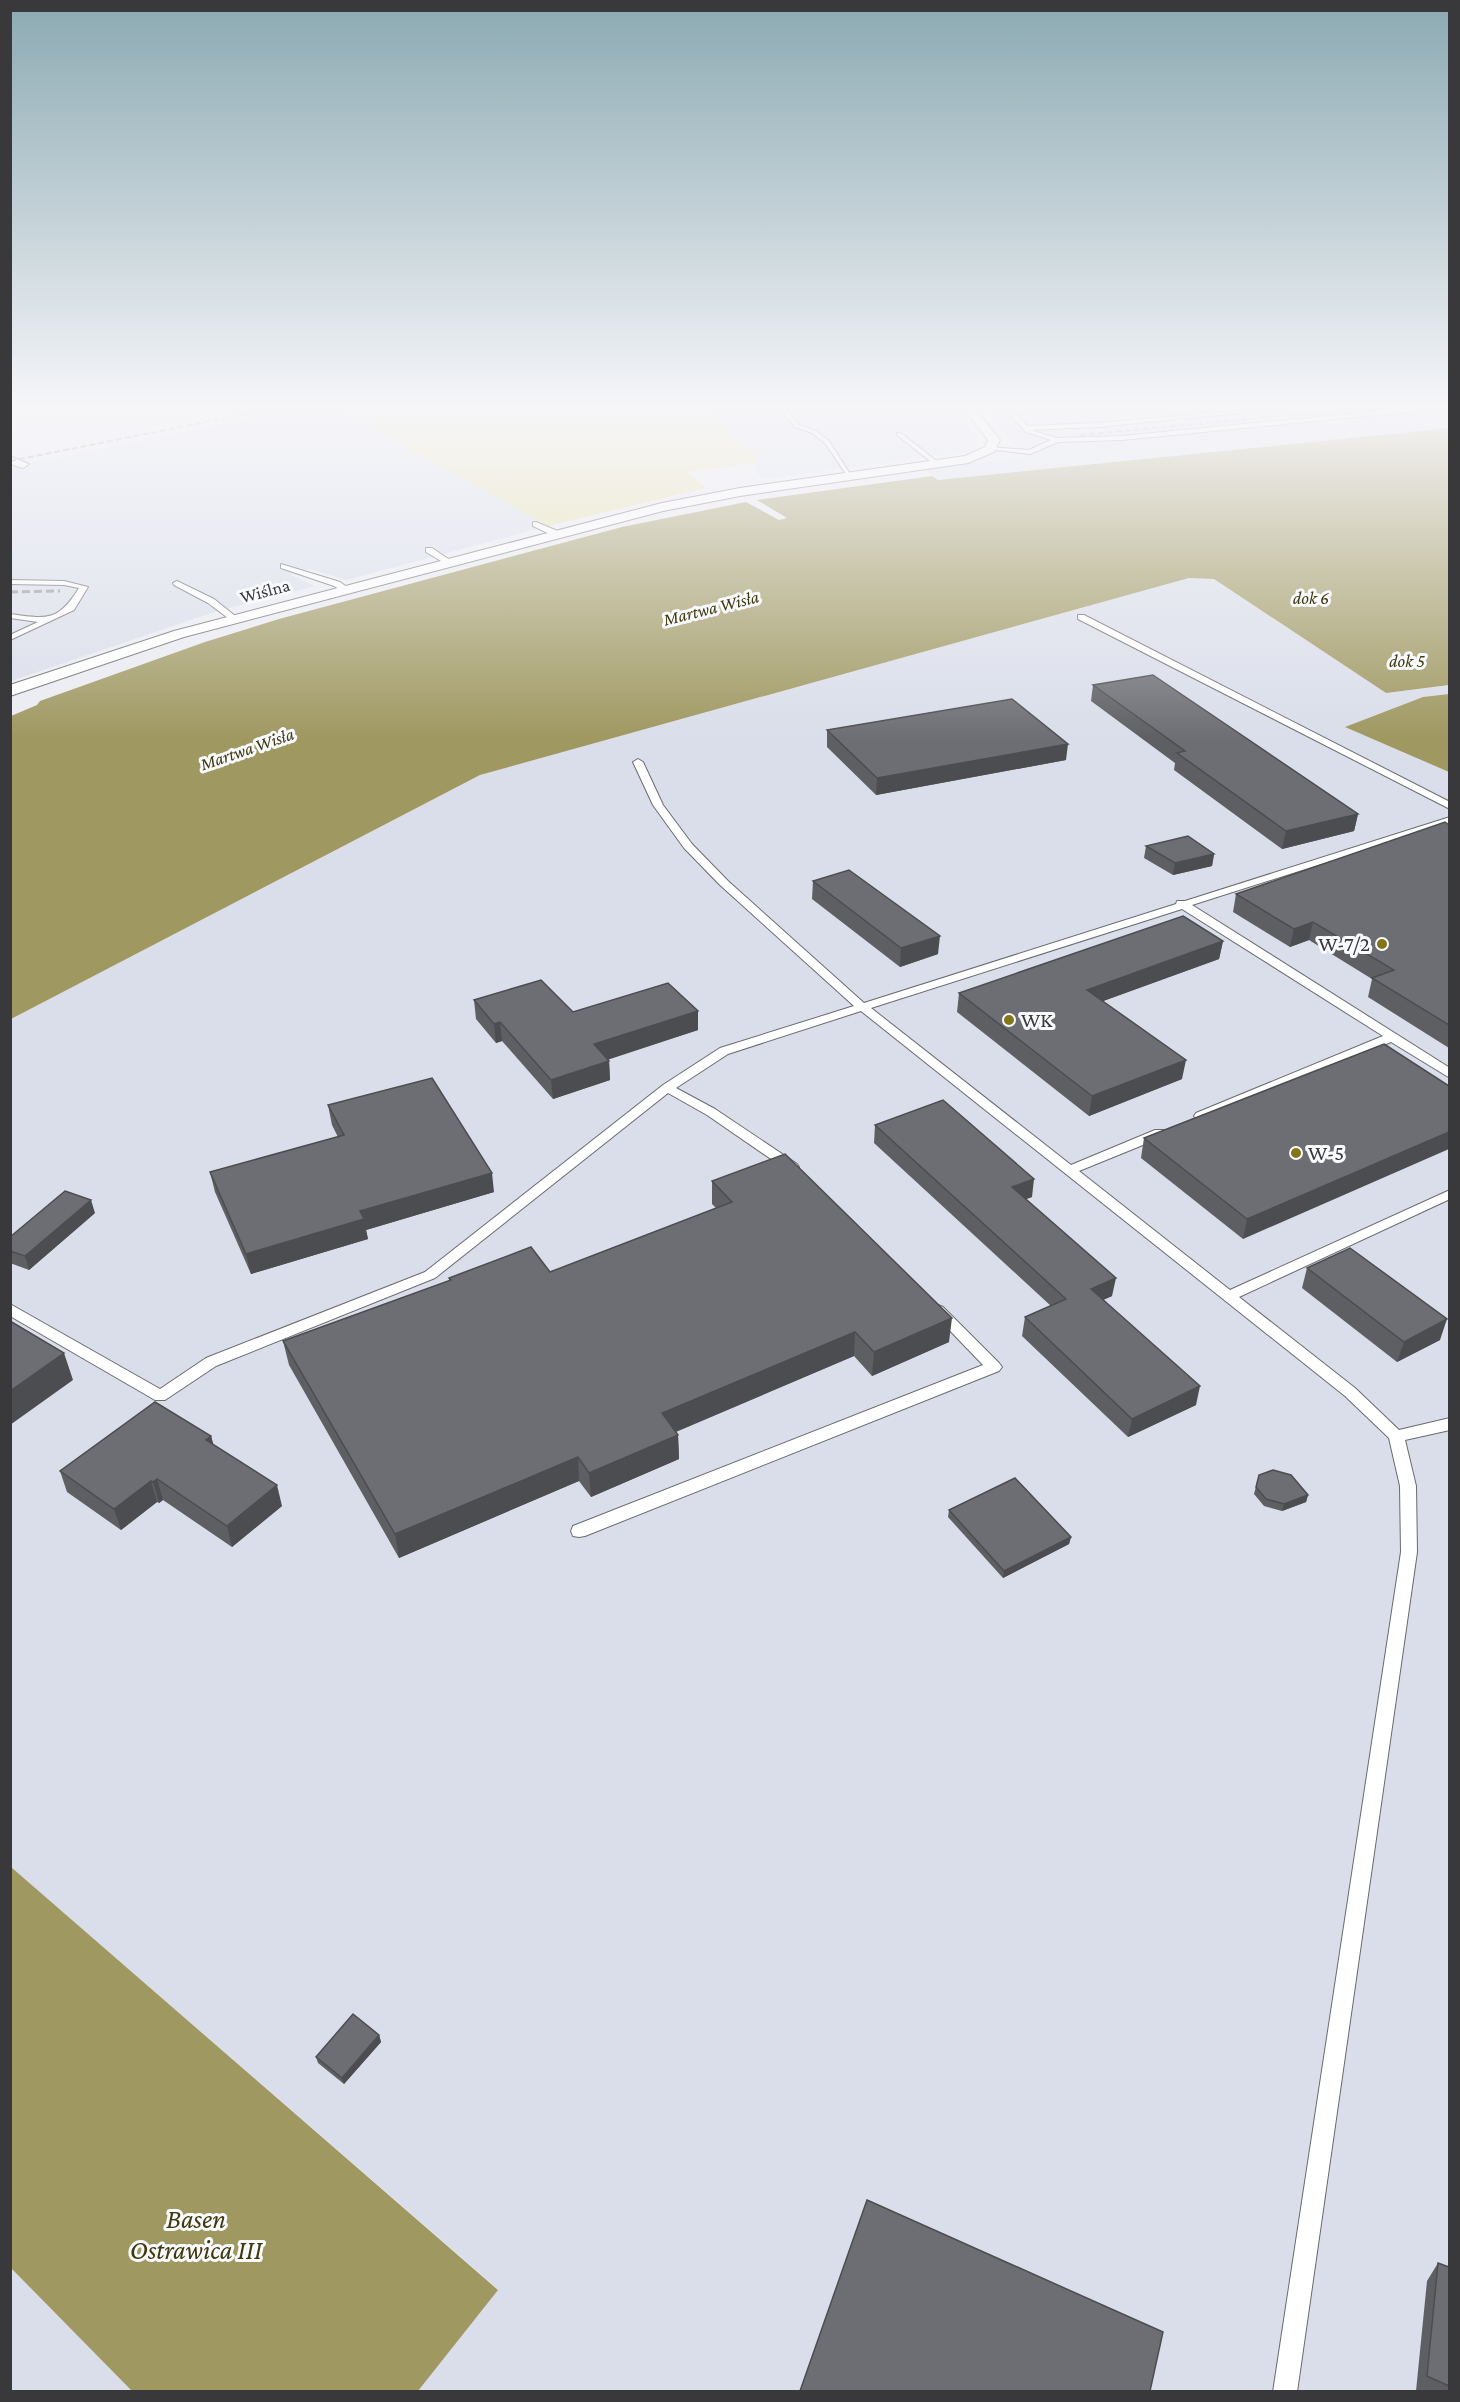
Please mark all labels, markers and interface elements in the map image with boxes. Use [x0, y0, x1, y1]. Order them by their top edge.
street label: Wiślna [238, 575, 292, 607]
water label: Martwa Wisła [660, 586, 761, 630]
water label: dok 6 [1293, 588, 1329, 608]
water label: dok 5 [1389, 651, 1425, 671]
water label: Martwa Wisła [197, 723, 297, 775]
place label: W-7/2 [1318, 932, 1370, 956]
marker: W-7/2 [1375, 937, 1389, 951]
place label: WK [1021, 1008, 1053, 1032]
marker: WK [1002, 1013, 1016, 1027]
place label: W-5 [1308, 1141, 1344, 1165]
marker: W-5 [1289, 1146, 1303, 1160]
water label: Basen Ostrawica III [130, 2204, 263, 2265]

